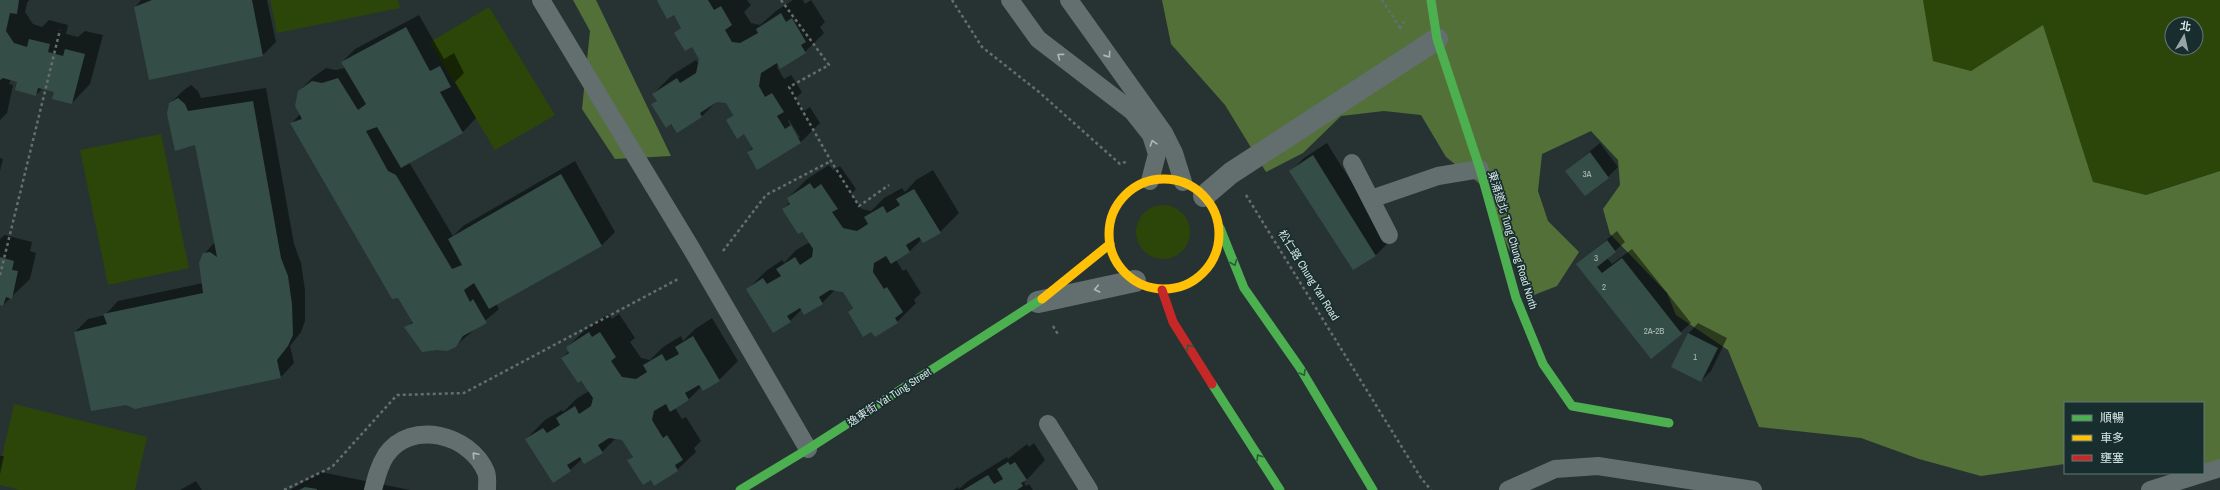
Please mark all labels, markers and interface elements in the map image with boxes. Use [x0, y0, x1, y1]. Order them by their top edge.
north arrow [2164, 16, 2204, 56]
text: 北 [2179, 18, 2192, 34]
one-way arrow [1103, 50, 1110, 57]
one-way arrow [1057, 53, 1064, 60]
one-way arrow [1149, 140, 1158, 147]
house number: 3A [1582, 168, 1592, 180]
street label: 東涌道北 Tung Chung Road North [1485, 169, 1541, 311]
street label: 松仁路 Chung Yan Road [1276, 227, 1342, 323]
house number: 3 [1594, 252, 1598, 264]
one-way arrow [1230, 260, 1238, 267]
house number: 2 [1602, 281, 1606, 293]
one-way arrow [1094, 285, 1100, 293]
house number: 2A-2B [1644, 325, 1664, 337]
one-way arrow [1187, 344, 1194, 351]
house number: 1 [1693, 351, 1697, 363]
street label: 逸東街 Yat Tung Street [844, 364, 934, 429]
one-way arrow [1298, 369, 1306, 376]
legend [2064, 402, 2204, 474]
text: 順暢 [2100, 410, 2124, 426]
text: 車多 [2100, 430, 2124, 446]
text: 壅塞 [2100, 450, 2124, 466]
one-way arrow [472, 452, 479, 460]
one-way arrow [1256, 454, 1264, 461]

